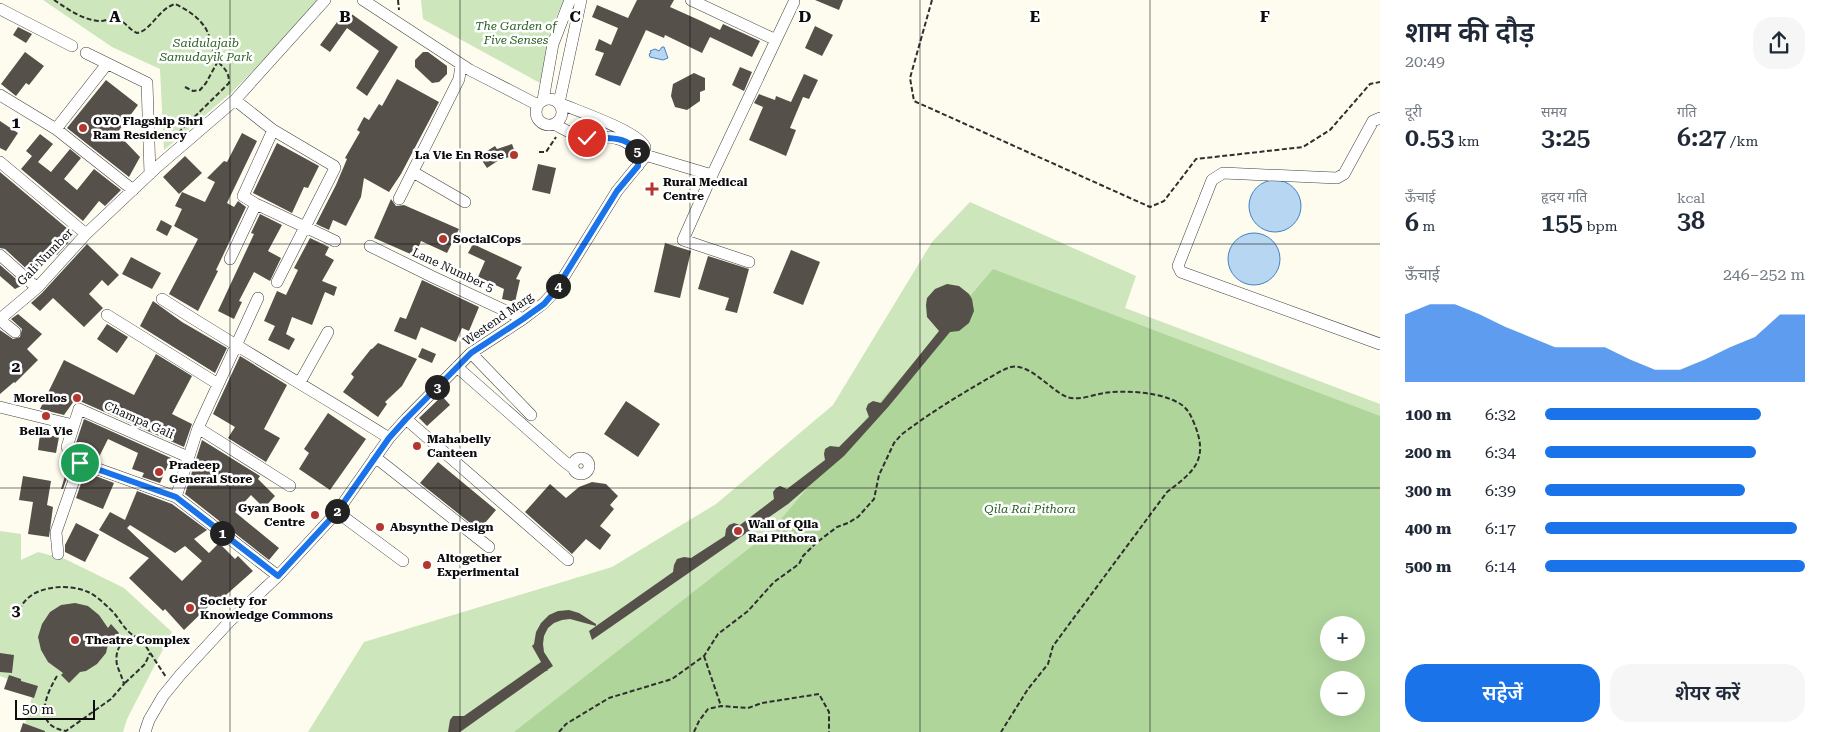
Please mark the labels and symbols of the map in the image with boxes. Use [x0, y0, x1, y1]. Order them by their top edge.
text: A [109, 7, 121, 26]
text: B [339, 7, 351, 26]
text: C [569, 7, 581, 26]
text: D [799, 7, 812, 26]
text: E [1030, 7, 1040, 26]
text: F [1260, 7, 1270, 26]
park label: The Garden of Five Senses [475, 19, 558, 47]
park label: Saidulajaib Samudayik Park [159, 36, 253, 64]
text: 1 [12, 113, 21, 132]
place label: OYO Flagship Shri Ram Residency [93, 114, 203, 142]
pin [566, 117, 608, 159]
marker: OYO Flagship Shri Ram Residency [77, 122, 89, 134]
pin: 5 [624, 138, 650, 164]
place label: La Vie En Rose [415, 148, 504, 162]
marker: La Vie En Rose [508, 149, 520, 161]
place label: Rural Medical Centre [663, 175, 747, 203]
marker: Rural Medical Centre [645, 182, 659, 196]
street label: Gali Number [14, 226, 76, 288]
place label: SocialCops [453, 232, 521, 246]
marker: SocialCops [437, 233, 449, 245]
street label: Lane Number 5 [410, 245, 496, 295]
pin: 4 [546, 274, 570, 298]
street label: Westend Marg [460, 289, 536, 348]
text: 2 [12, 357, 21, 376]
pin: 3 [424, 374, 450, 400]
place label: Morellos [14, 391, 67, 405]
marker: Morellos [71, 392, 83, 404]
street label: Champa Gali [102, 398, 176, 442]
marker: Bella Vie [40, 410, 52, 422]
place label: Bella Vie [19, 424, 73, 438]
place label: Mahabelly Canteen [427, 432, 492, 460]
marker: Mahabelly Canteen [411, 440, 423, 452]
pin [59, 442, 101, 484]
place label: Pradeep General Store [169, 458, 252, 486]
marker: Pradeep General Store [153, 466, 165, 478]
pin: 2 [324, 498, 350, 524]
place label: Gyan Book Centre [238, 501, 306, 529]
park label: Qila Rai Pithora [984, 502, 1076, 516]
marker: Gyan Book Centre [309, 509, 321, 521]
place label: Wall of Qila Rai Pithora [748, 517, 818, 545]
pin: 1 [210, 520, 234, 546]
place label: Absynthe Design [390, 520, 494, 534]
marker: Absynthe Design [374, 521, 386, 533]
marker: Wall of Qila Rai Pithora [732, 525, 744, 537]
place label: Altogether Experimental [437, 551, 519, 579]
marker: Altogether Experimental [421, 559, 433, 571]
place label: Society for Knowledge Commons [200, 594, 333, 622]
text: 3 [12, 601, 21, 620]
marker: Society for Knowledge Commons [184, 602, 196, 614]
place label: Theatre Complex [85, 633, 190, 647]
marker: Theatre Complex [69, 634, 81, 646]
scale bar [15, 697, 95, 720]

